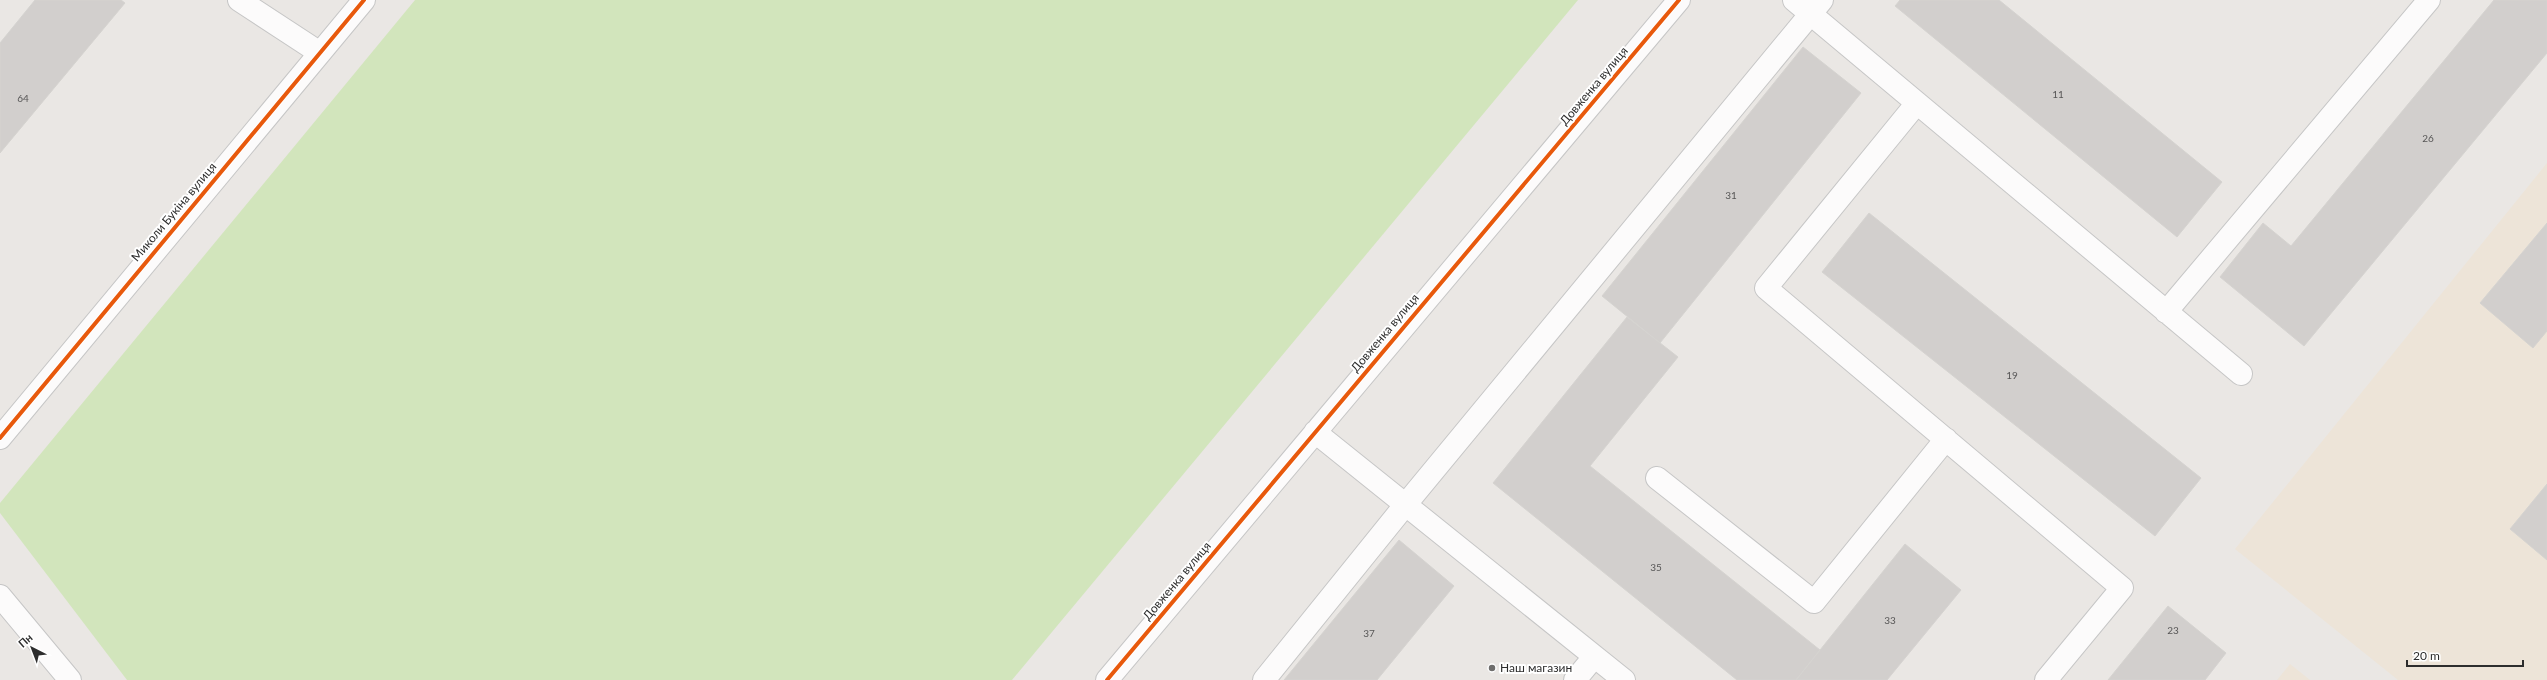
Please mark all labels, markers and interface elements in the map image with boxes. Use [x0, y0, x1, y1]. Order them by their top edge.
street label: Довженка вулиця [1556, 43, 1631, 128]
house number: 11 [2052, 88, 2064, 100]
house number: 64 [17, 92, 29, 104]
house number: 26 [2422, 132, 2434, 144]
street label: Миколи Букіна вулиця [128, 159, 219, 264]
house number: 31 [1725, 189, 1737, 201]
street label: Довженка вулиця [1347, 290, 1422, 375]
house number: 19 [2006, 369, 2018, 381]
street label: Довженка вулиця [1139, 538, 1214, 623]
house number: 35 [1650, 561, 1662, 573]
house number: 33 [1884, 614, 1896, 626]
house number: 23 [2167, 624, 2179, 636]
house number: 37 [1363, 627, 1375, 639]
north arrow [12, 628, 52, 668]
text: Пн [15, 631, 35, 650]
scale bar [2407, 642, 2523, 668]
text: 20 m [2413, 648, 2440, 663]
place label: Наш магазин [1500, 660, 1572, 675]
marker: Наш магазин [1487, 663, 1497, 673]

